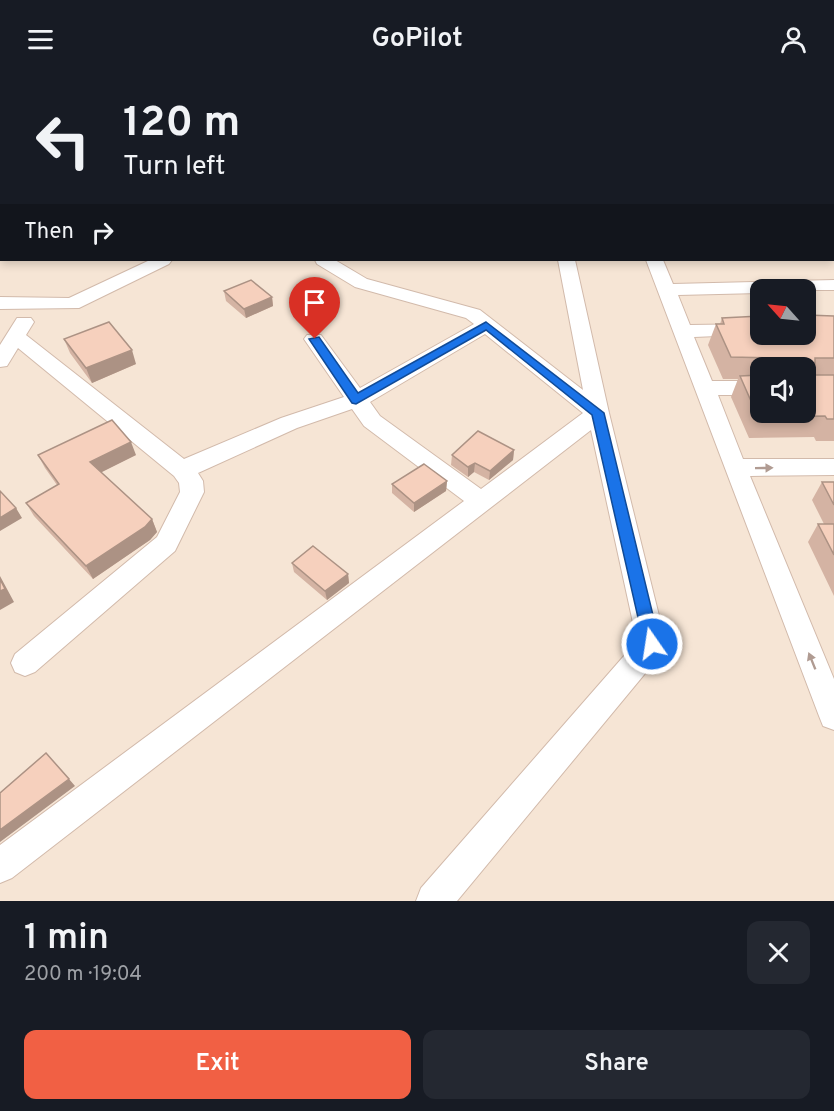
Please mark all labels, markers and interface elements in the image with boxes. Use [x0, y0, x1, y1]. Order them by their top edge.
text: GoPilot [371, 22, 463, 56]
icon: menu [24, 23, 57, 56]
icon: person [777, 23, 810, 56]
text: 120 m [123, 98, 240, 151]
icon: left [24, 102, 102, 180]
text: Turn left [123, 150, 225, 184]
icon: right [86, 216, 119, 249]
text: Then [24, 219, 74, 246]
pin [289, 277, 340, 339]
north arrow [750, 279, 816, 345]
map controls [750, 279, 816, 423]
icon: arrive [298, 286, 331, 319]
button: sound [750, 357, 816, 423]
one-way arrow [754, 463, 773, 472]
position arrow [620, 612, 684, 676]
one-way arrow [807, 652, 817, 670]
text: 1 min [24, 916, 109, 962]
button: close [747, 921, 810, 984]
text: 200 m · 19:04 [24, 962, 142, 988]
button: Exit [24, 1030, 411, 1099]
button: Share [423, 1030, 810, 1099]

